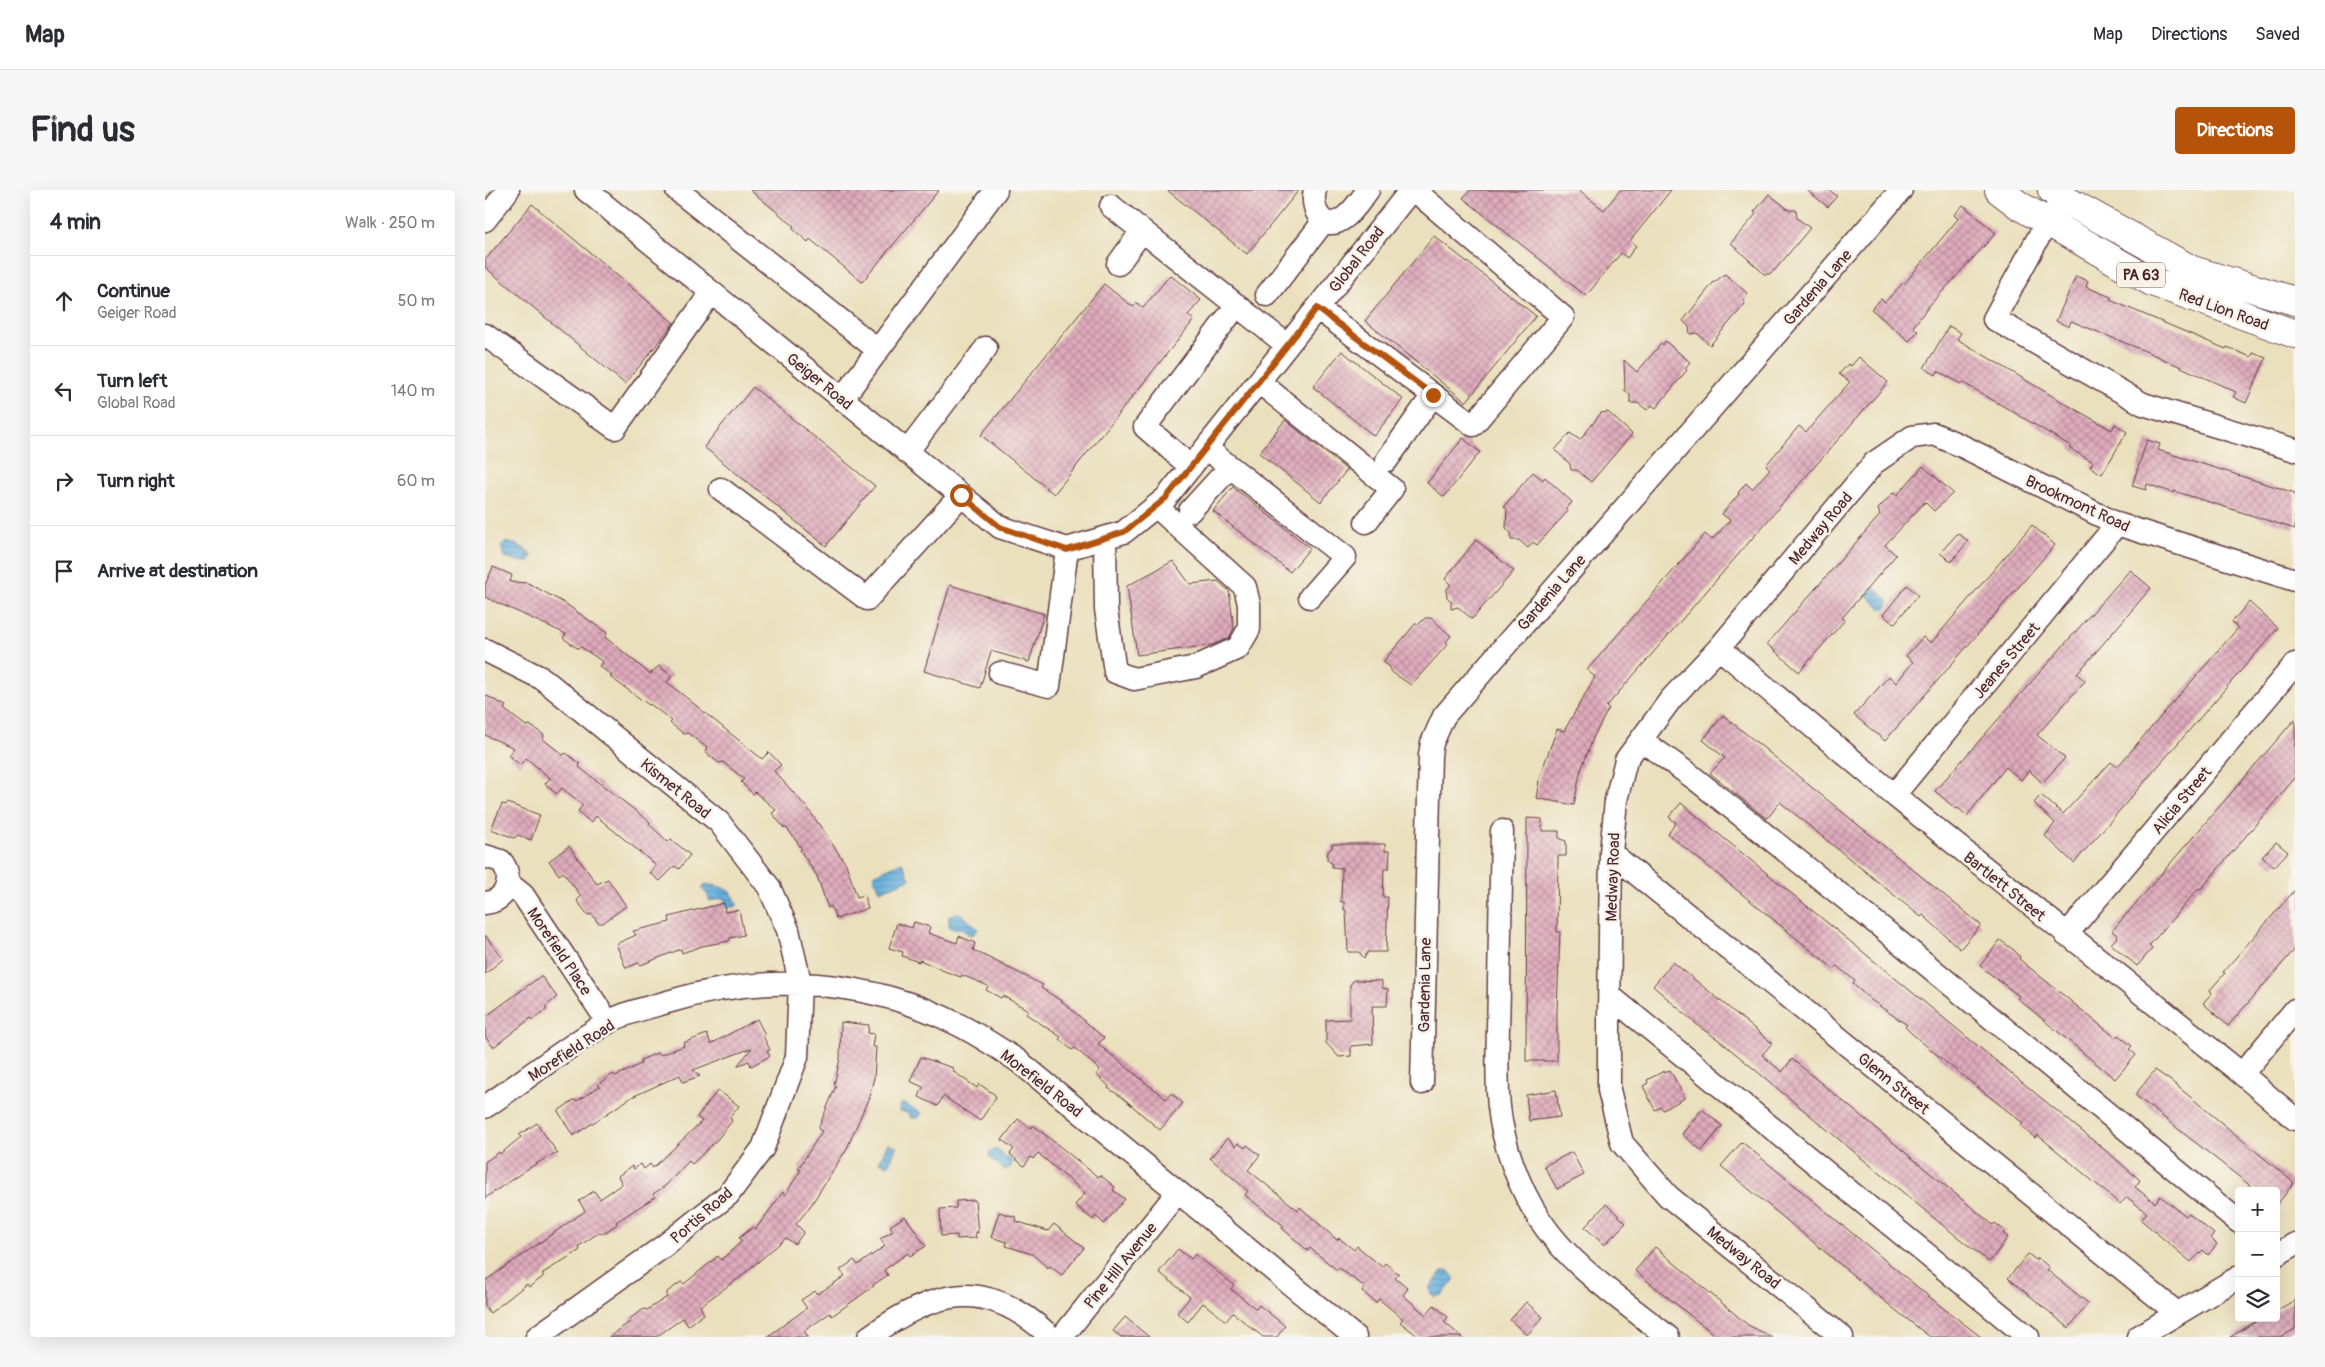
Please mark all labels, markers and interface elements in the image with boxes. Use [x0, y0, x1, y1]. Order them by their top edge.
text: Map [25, 20, 65, 49]
text: Map [2093, 23, 2123, 46]
text: Directions [2151, 23, 2227, 46]
text: Saved [2255, 23, 2300, 46]
button: Directions [2175, 107, 2295, 154]
text: Find us [30, 108, 135, 152]
text: 4 min [50, 209, 101, 236]
text: Walk · 250 m [345, 213, 435, 233]
street label: Global Road [1325, 223, 1389, 297]
street label: Gardenia Lane [1779, 245, 1856, 330]
road number: PA 63 [2117, 262, 2165, 288]
text: Continue [97, 279, 170, 303]
street label: Red Lion Road [2176, 284, 2271, 335]
icon: ahead [50, 287, 78, 315]
text: 50 m [398, 291, 435, 311]
text: Geiger Road [97, 303, 177, 323]
street label: Geiger Road [782, 349, 857, 415]
text: Turn left [97, 369, 167, 393]
icon: left [50, 377, 78, 405]
text: 140 m [391, 381, 435, 401]
route end [1422, 384, 1445, 407]
text: Global Road [97, 393, 176, 413]
icon: right [50, 467, 78, 495]
text: Turn right [97, 469, 175, 493]
text: 60 m [397, 471, 435, 491]
street label: Brookmont Road [2022, 471, 2133, 537]
route start [950, 484, 973, 507]
street label: Medway Road [1785, 488, 1857, 569]
street label: Gardenia Lane [1513, 550, 1590, 635]
icon: arrive [50, 557, 78, 585]
text: Arrive at destination [97, 559, 258, 583]
street label: Jeanes Street [1969, 618, 2045, 703]
street label: Kismet Road [636, 754, 715, 823]
street label: Alicia Street [2148, 762, 2216, 839]
street label: Medway Road [1601, 832, 1625, 922]
street label: Bartlett Street [1959, 848, 2050, 926]
street label: Morefield Place [522, 904, 596, 999]
street label: Gardenia Lane [1414, 937, 1436, 1033]
street label: Morefield Road [525, 1016, 618, 1086]
street label: Morefield Road [996, 1045, 1087, 1122]
street label: Glenn Street [1853, 1049, 1934, 1119]
street label: Portis Road [666, 1183, 737, 1248]
map controls [2235, 1187, 2280, 1322]
button: + [2235, 1187, 2280, 1232]
street label: Pine Hill Avenue [1080, 1218, 1162, 1313]
street label: Medway Road [1703, 1222, 1784, 1294]
button: − [2235, 1232, 2280, 1277]
button: layers [2235, 1277, 2280, 1322]

